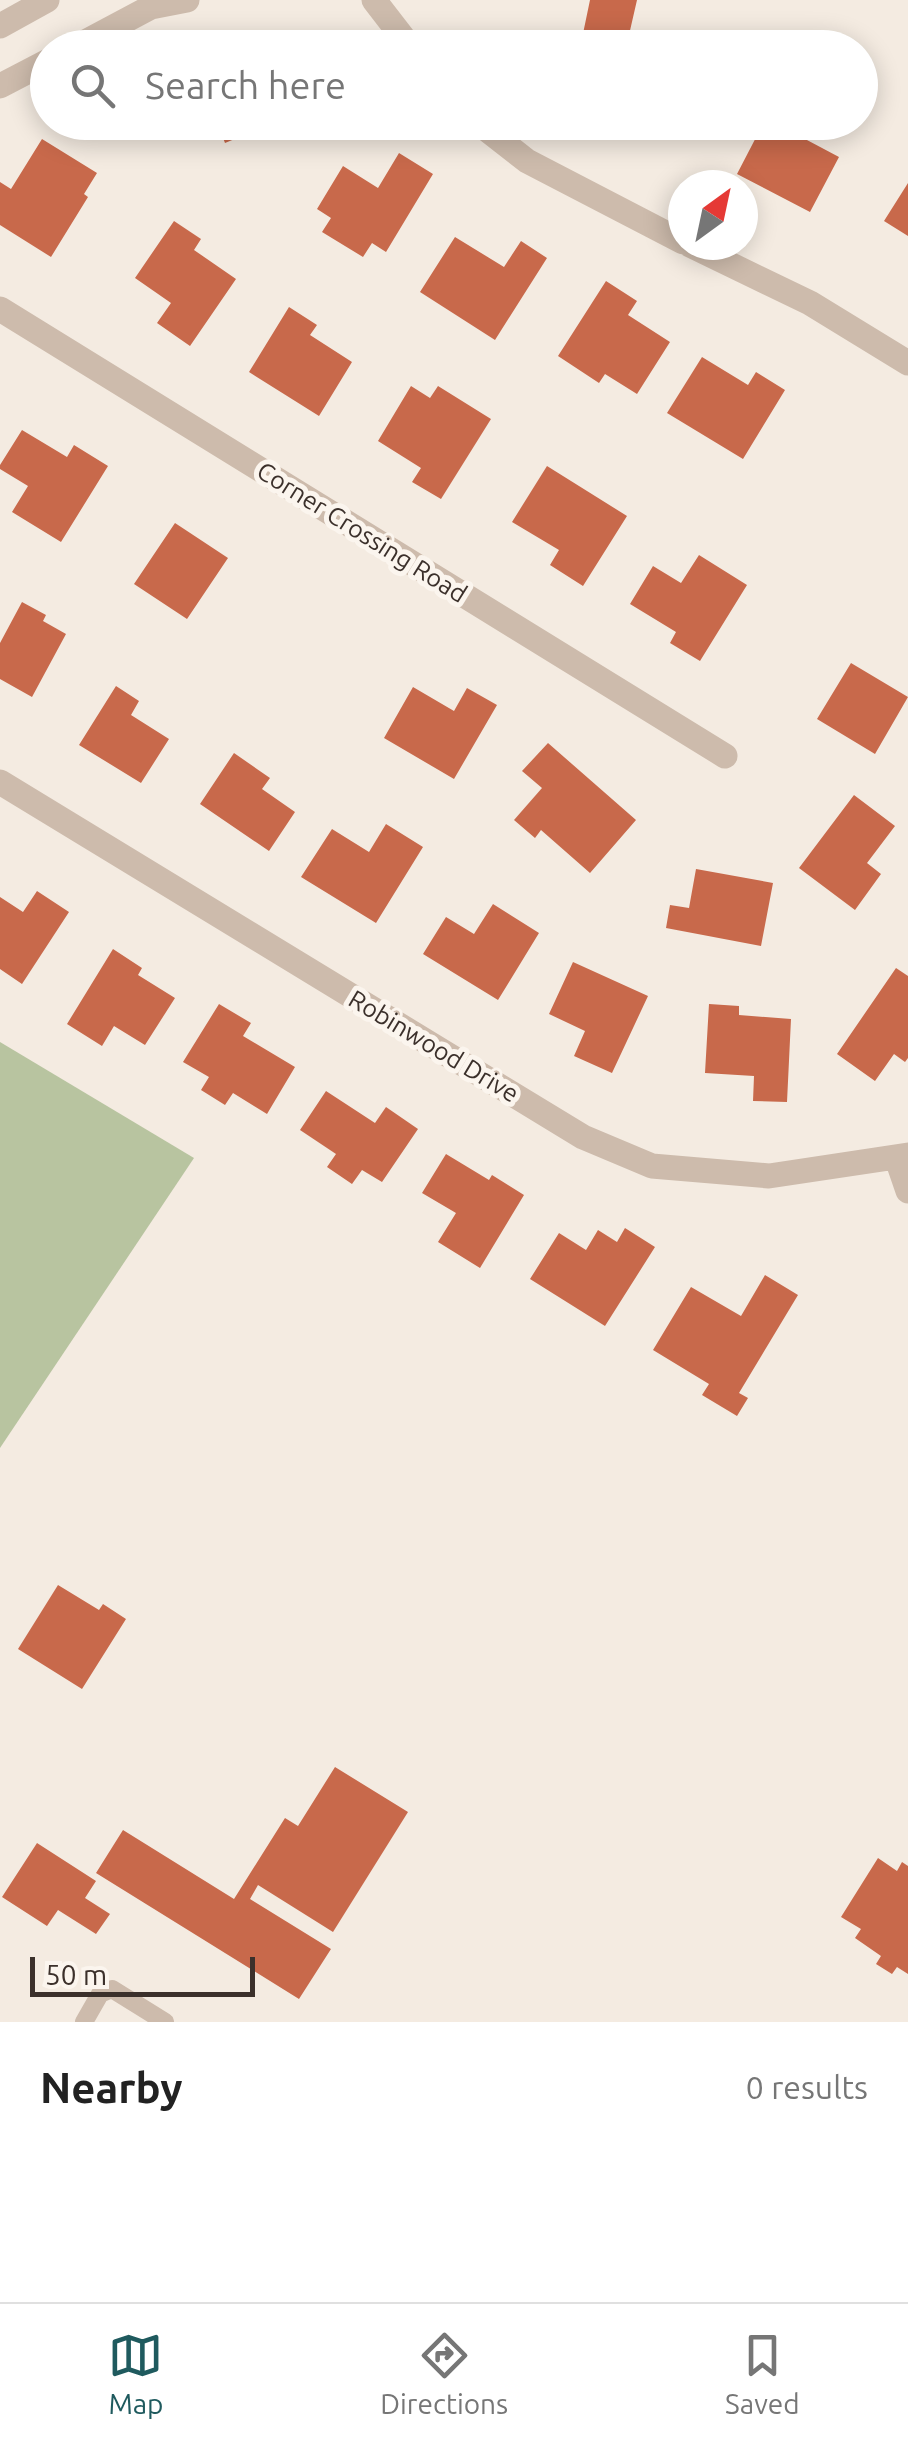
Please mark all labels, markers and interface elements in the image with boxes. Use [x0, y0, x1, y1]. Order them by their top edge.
search box [30, 30, 878, 140]
icon: search [65, 58, 120, 113]
text: Search here [145, 64, 346, 106]
north arrow [668, 170, 758, 260]
street label: Corner Crossing Road [252, 456, 472, 608]
street label: Robinwood Drive [344, 984, 524, 1108]
scale bar [30, 1952, 255, 1996]
text: 50 m [45, 1959, 107, 1990]
text: Nearby [40, 2064, 183, 2111]
text: 0 results [746, 2069, 868, 2105]
tab: Map [108, 2328, 164, 2419]
tab: Directions [380, 2328, 508, 2419]
tab: Saved [725, 2328, 800, 2419]

